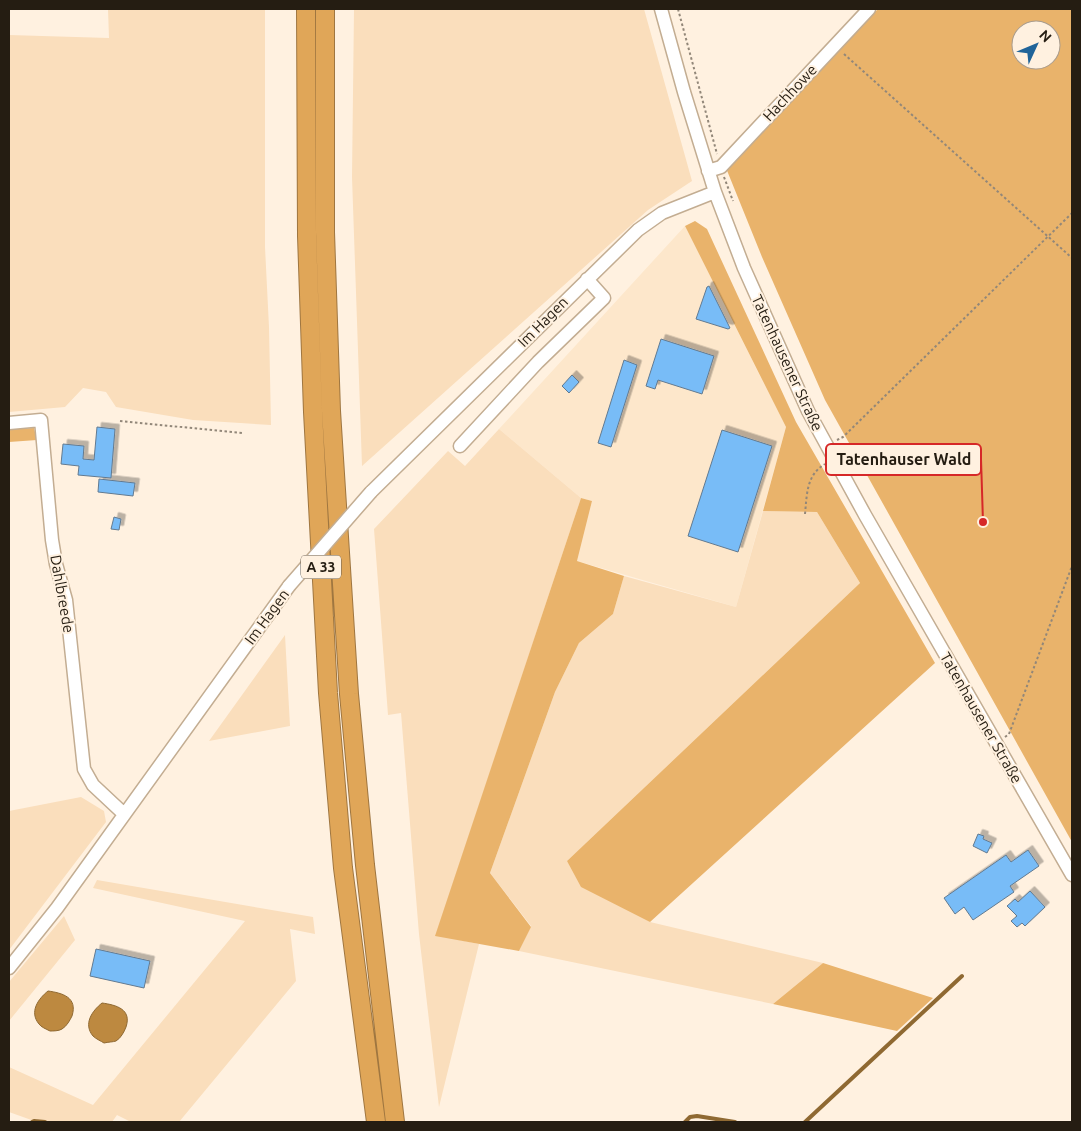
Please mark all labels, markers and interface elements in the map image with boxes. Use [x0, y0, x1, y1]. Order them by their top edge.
north arrow [1011, 20, 1061, 70]
text: N [1036, 27, 1055, 45]
street label: Hachhowe [759, 61, 820, 124]
street label: Tatenhausener Straße [748, 292, 826, 434]
street label: Im Hagen [514, 293, 571, 350]
callout: Tatenhauser Wald [826, 444, 981, 475]
text: Tatenhauser Wald [837, 450, 971, 468]
street label: Dahlbreede [47, 554, 78, 634]
road number: A 33 [301, 556, 341, 578]
street label: Im Hagen [241, 586, 292, 648]
street label: Tatenhausener Straße [937, 649, 1026, 786]

